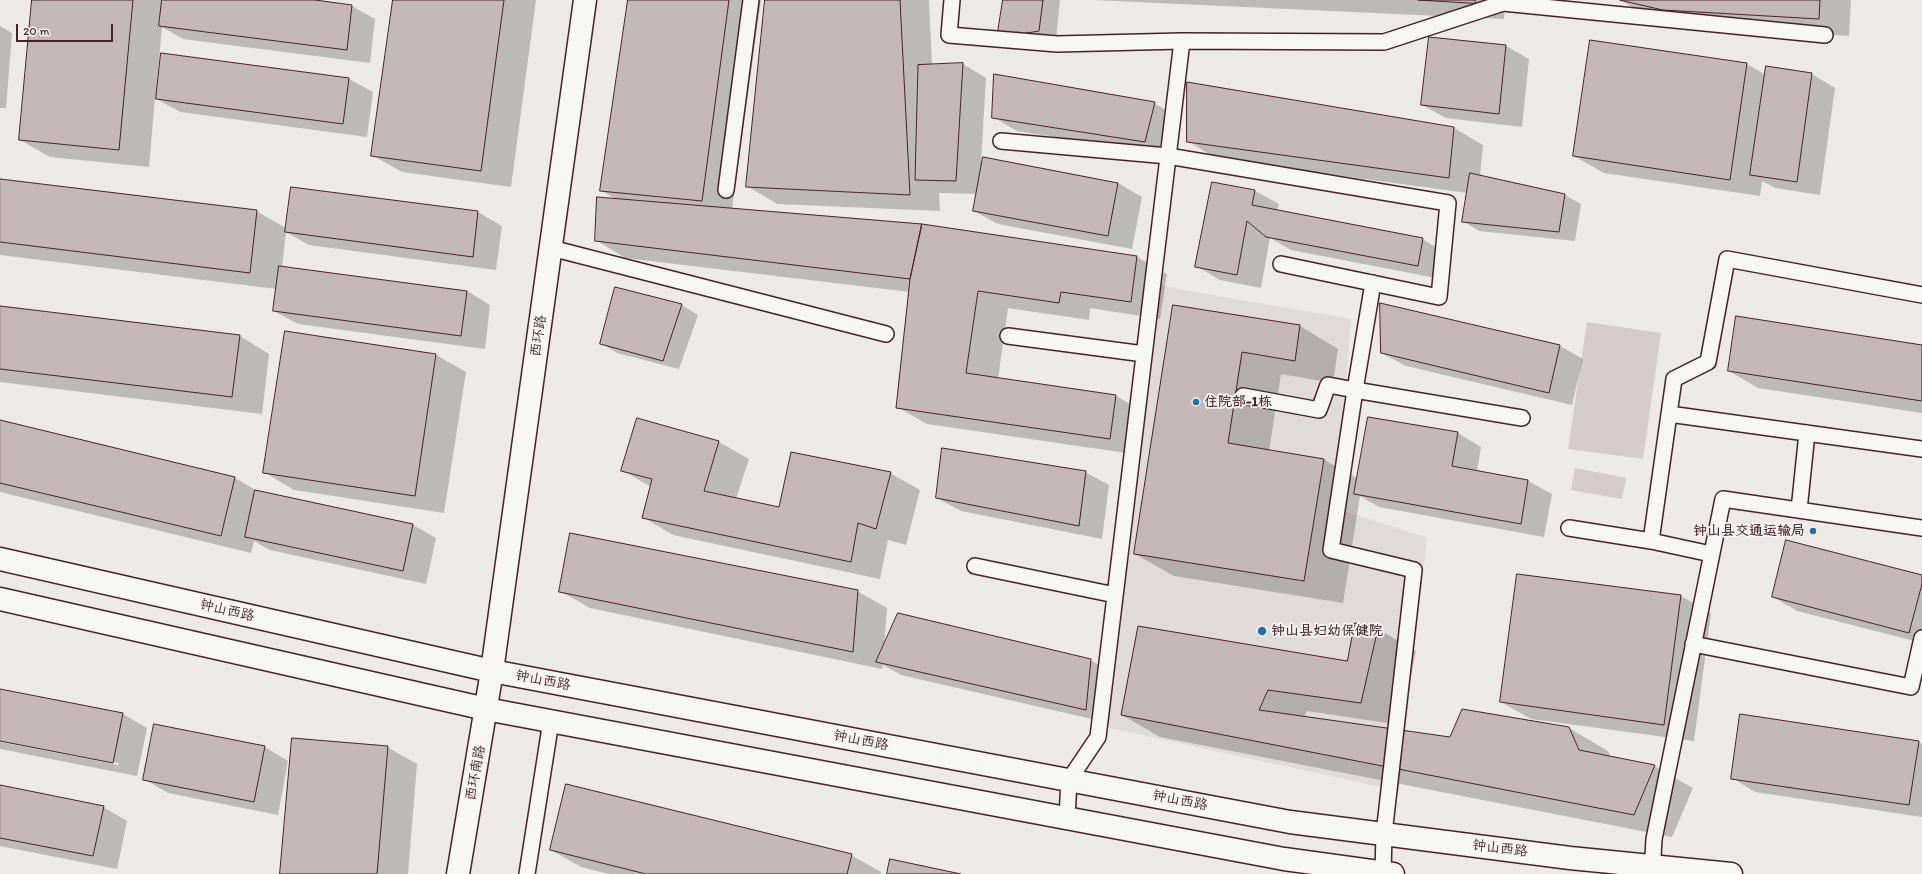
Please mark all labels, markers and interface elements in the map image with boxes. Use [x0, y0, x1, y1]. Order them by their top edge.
scale bar [18, 16, 115, 42]
text: 20 m [23, 24, 50, 38]
street label: 西环路 [528, 314, 550, 358]
place label: 住院部-1栋 [1204, 394, 1272, 410]
marker: 住院部-1栋 [1191, 397, 1201, 407]
place label: 钟山县交通运输局 [1693, 523, 1805, 539]
marker: 钟山县交通运输局 [1808, 526, 1818, 536]
street label: 钟山西路 [198, 597, 256, 625]
place label: 钟山县妇幼保健院 [1271, 623, 1383, 639]
marker: 钟山县妇幼保健院 [1256, 625, 1268, 637]
street label: 钟山西路 [514, 667, 572, 695]
street label: 钟山西路 [832, 727, 890, 755]
street label: 西环南路 [463, 744, 489, 802]
street label: 钟山西路 [1151, 787, 1209, 815]
street label: 钟山西路 [1471, 837, 1529, 861]

